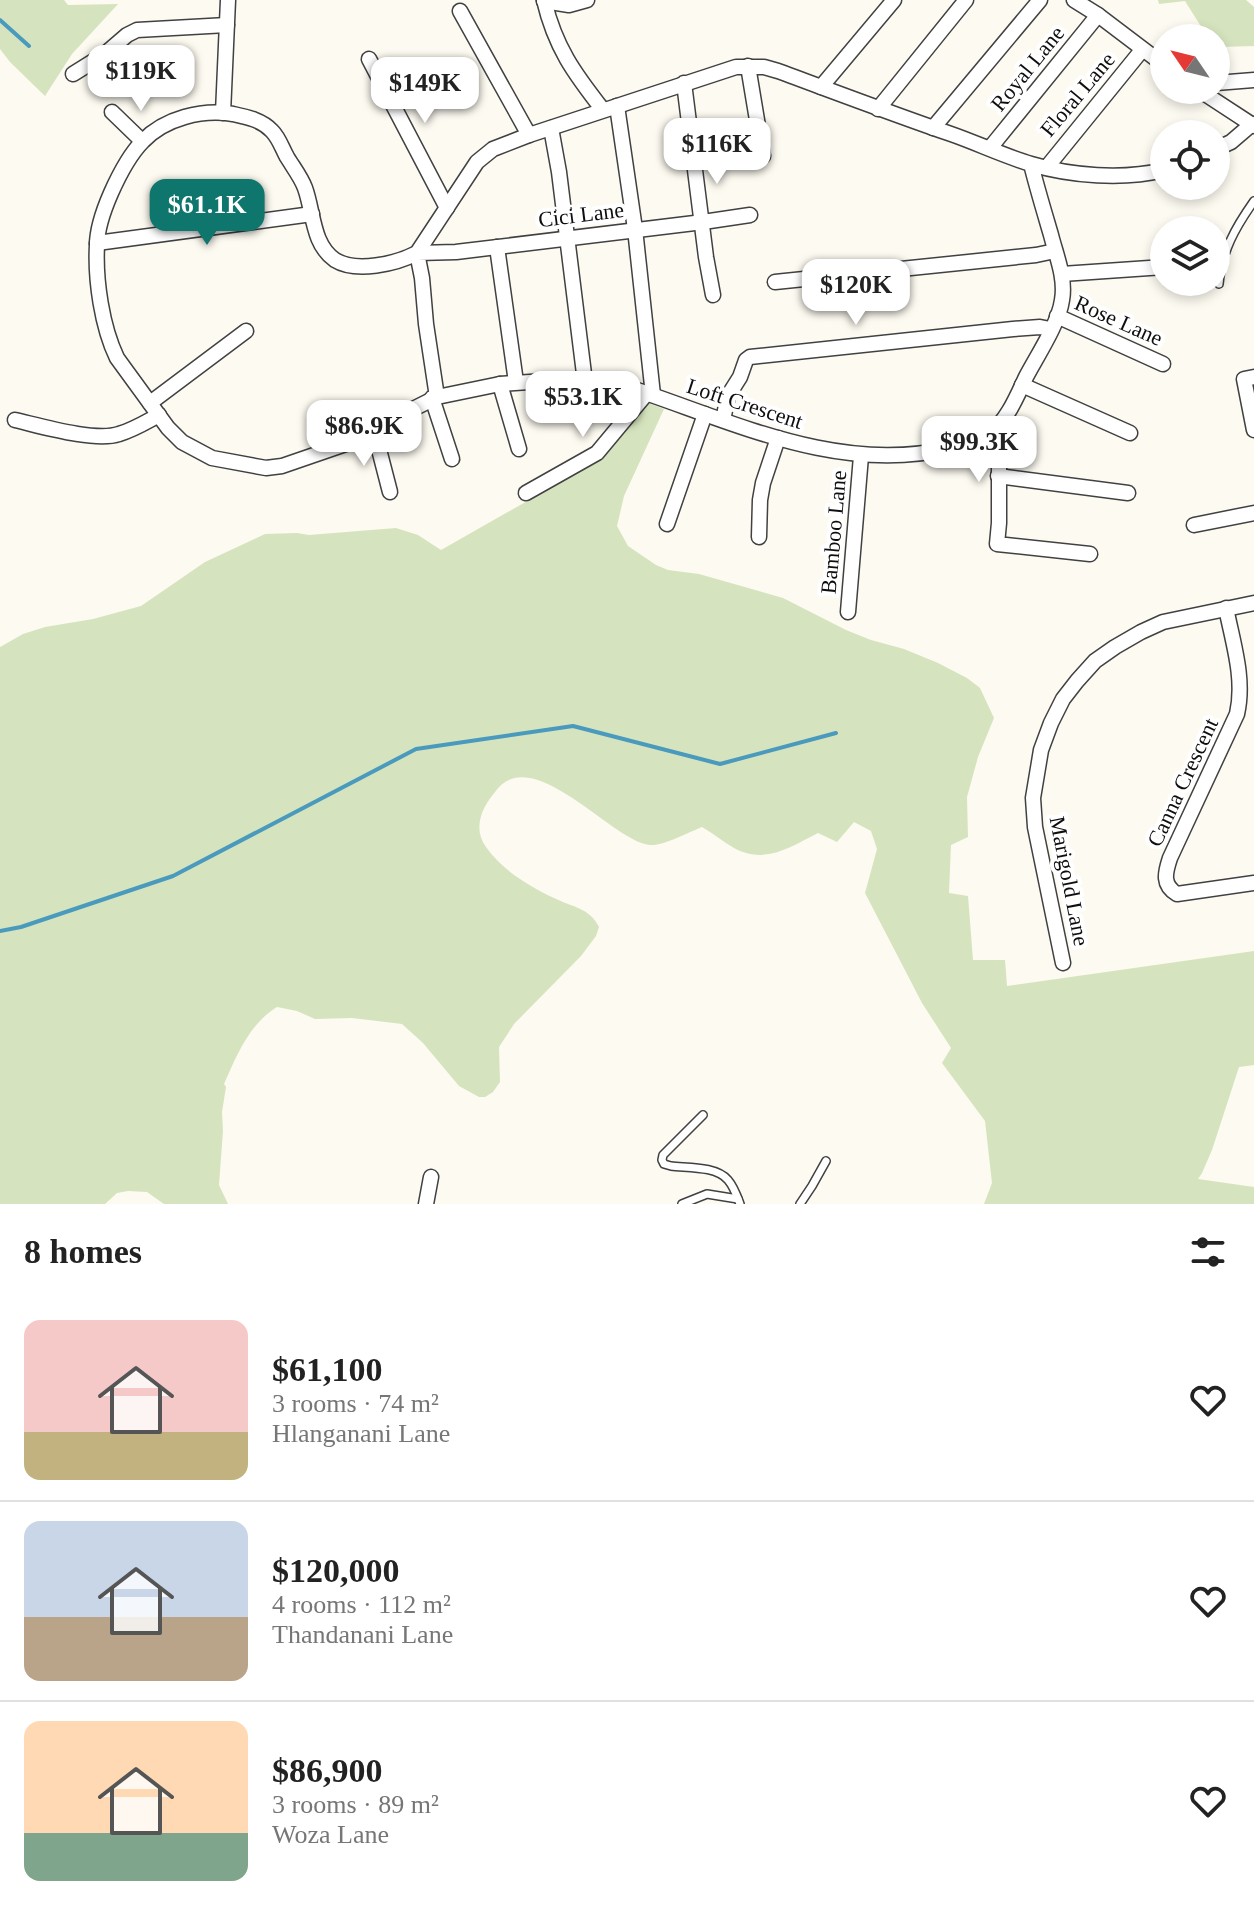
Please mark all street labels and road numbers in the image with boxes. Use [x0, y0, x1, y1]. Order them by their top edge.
street label: Royal Lane [986, 21, 1069, 116]
street label: Floral Lane [1035, 47, 1120, 141]
street label: Cici Lane [537, 197, 625, 232]
street label: Rose Lane [1071, 290, 1167, 351]
street label: Loft Crescent [684, 373, 806, 434]
street label: Bamboo Lane [816, 469, 851, 595]
street label: Canna Crescent [1142, 714, 1223, 850]
street label: Marigold Lane [1045, 814, 1094, 948]

